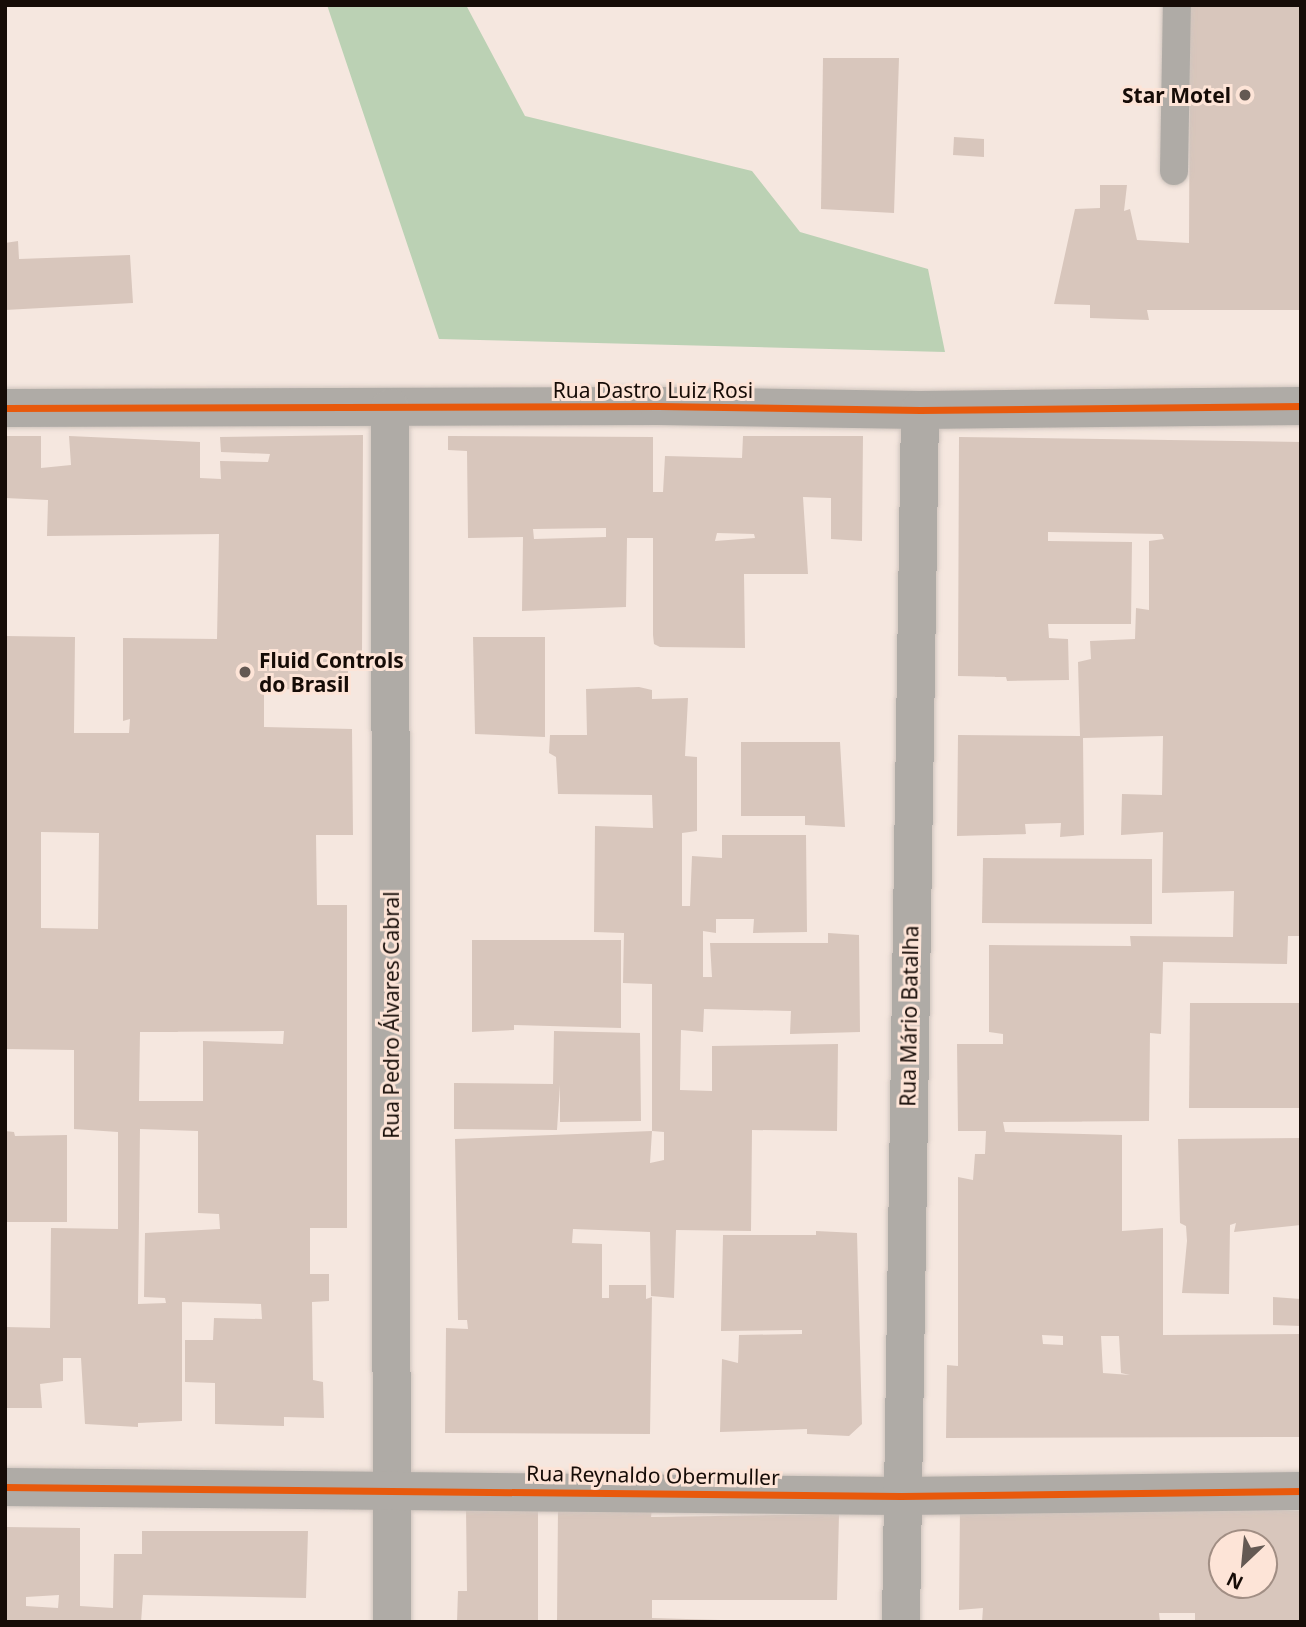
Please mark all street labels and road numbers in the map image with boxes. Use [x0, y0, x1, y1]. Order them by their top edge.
street label: Rua Dastro Luiz Rosi [553, 377, 753, 403]
street label: Rua Pedro Álvares Cabral [378, 891, 404, 1139]
street label: Rua Mário Batalha [895, 925, 923, 1107]
street label: Rua Reynaldo Obermuller [526, 1460, 780, 1490]

